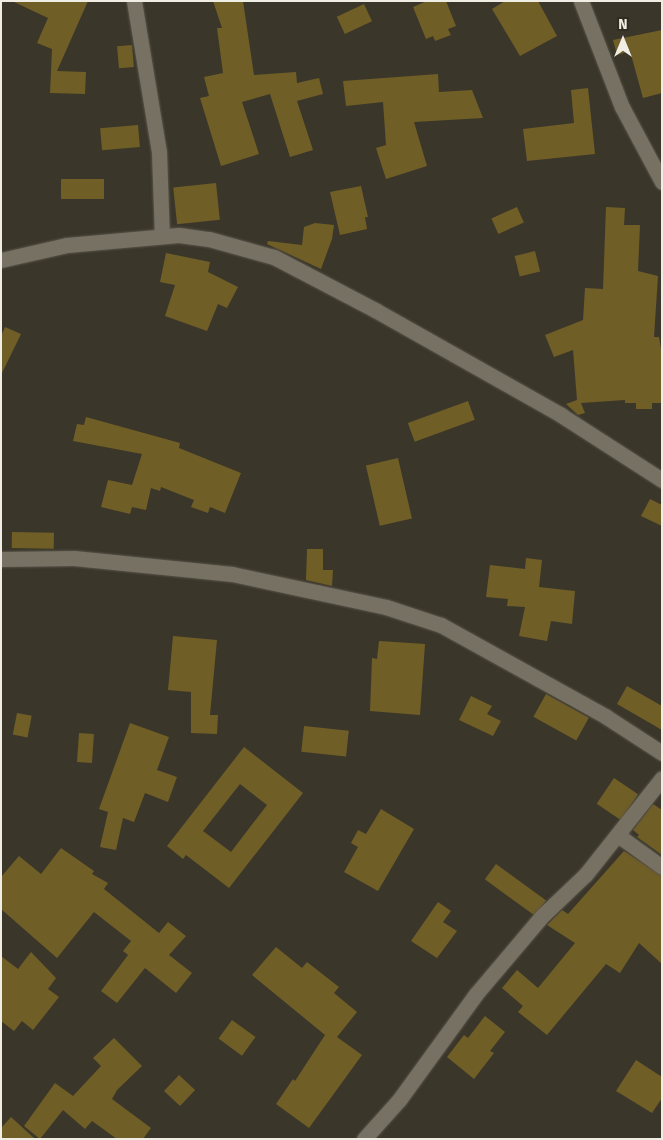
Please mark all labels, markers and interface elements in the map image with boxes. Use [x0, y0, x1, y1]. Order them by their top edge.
north arrow [598, 15, 648, 65]
text: N [618, 16, 628, 33]

